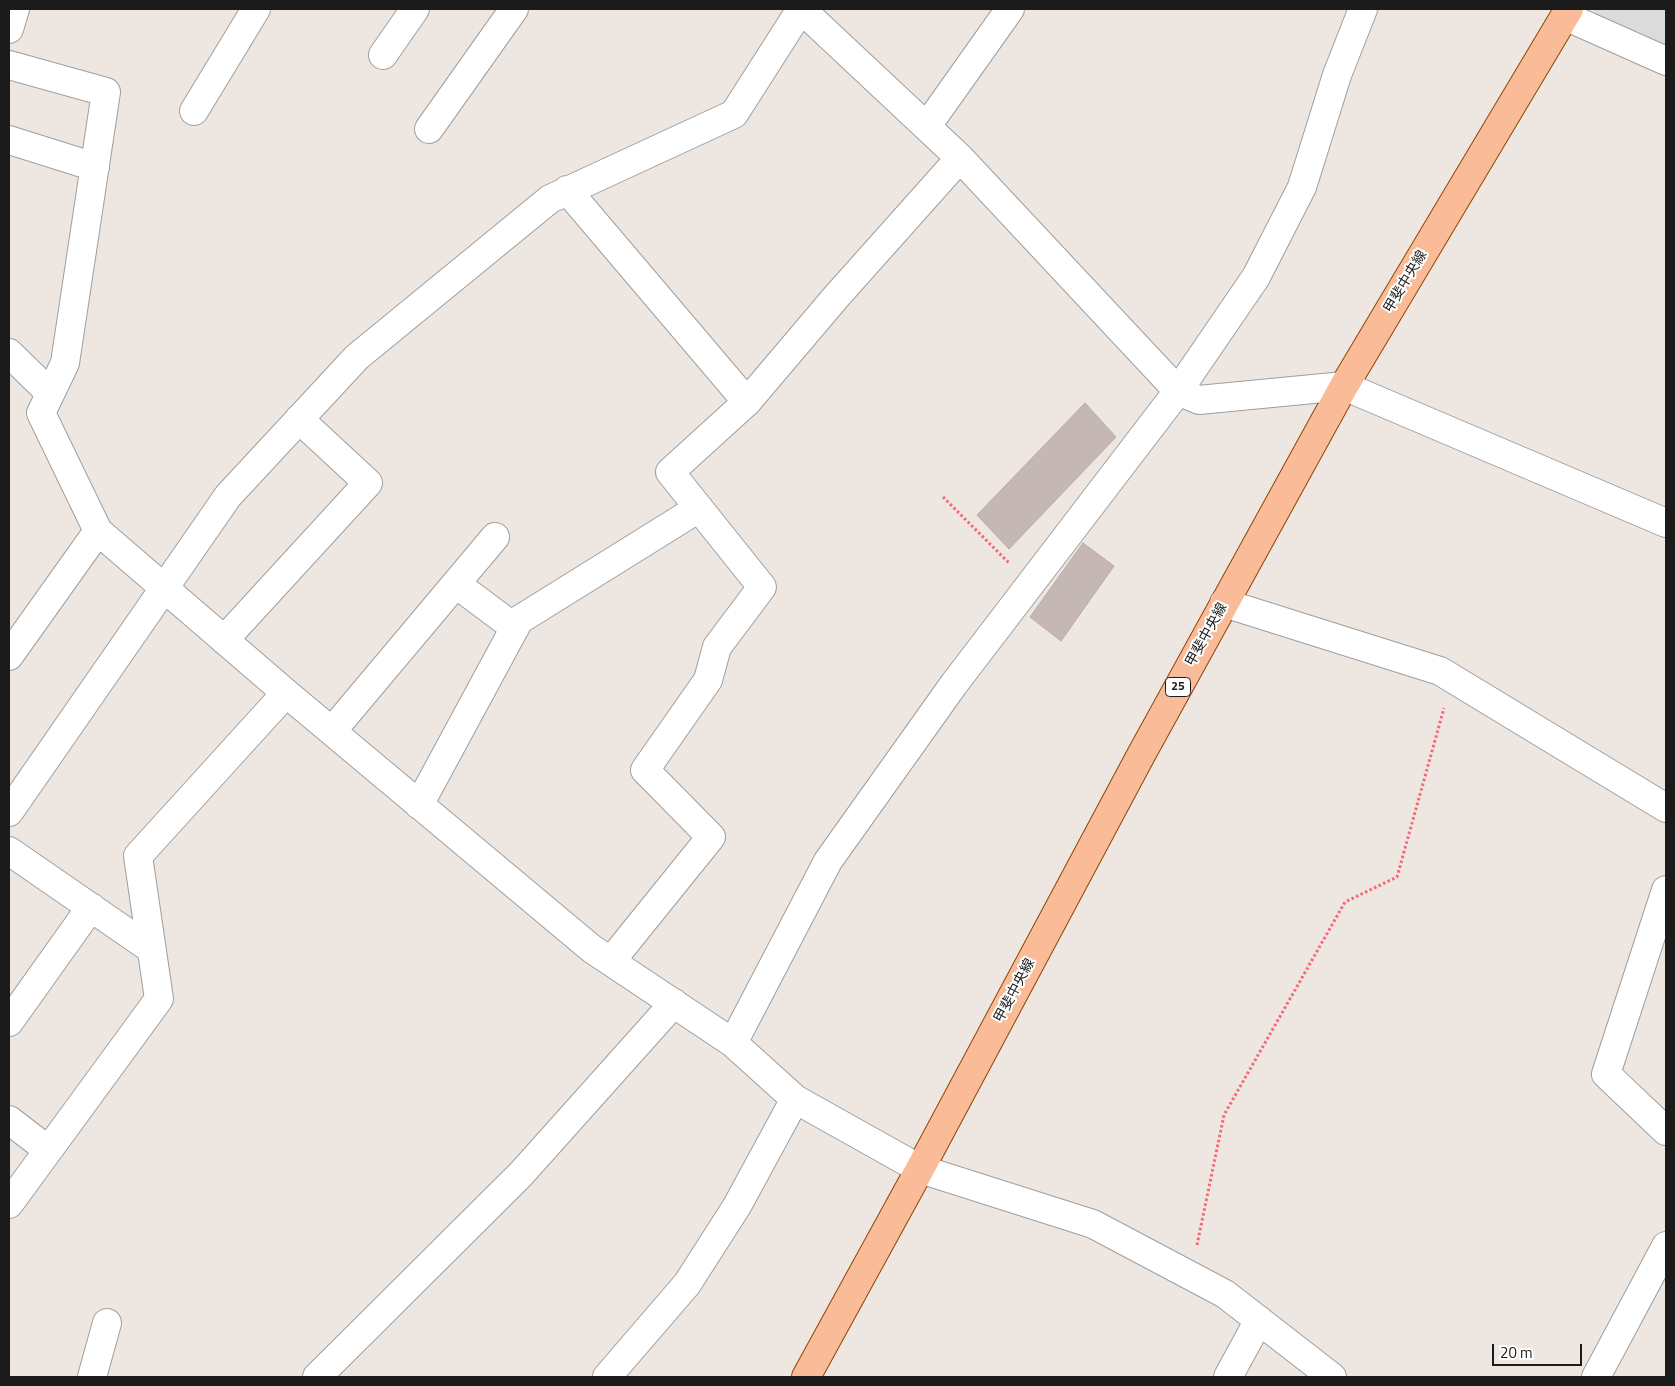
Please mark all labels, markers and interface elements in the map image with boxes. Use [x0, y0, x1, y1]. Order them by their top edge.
street label: 甲斐中央線 [1381, 248, 1431, 316]
street label: 甲斐中央線 [1183, 600, 1231, 670]
road number: 25 [1166, 678, 1190, 696]
street label: 甲斐中央線 [991, 956, 1039, 1026]
scale bar [1495, 1334, 1585, 1366]
text: 20 m [1500, 1341, 1533, 1364]

